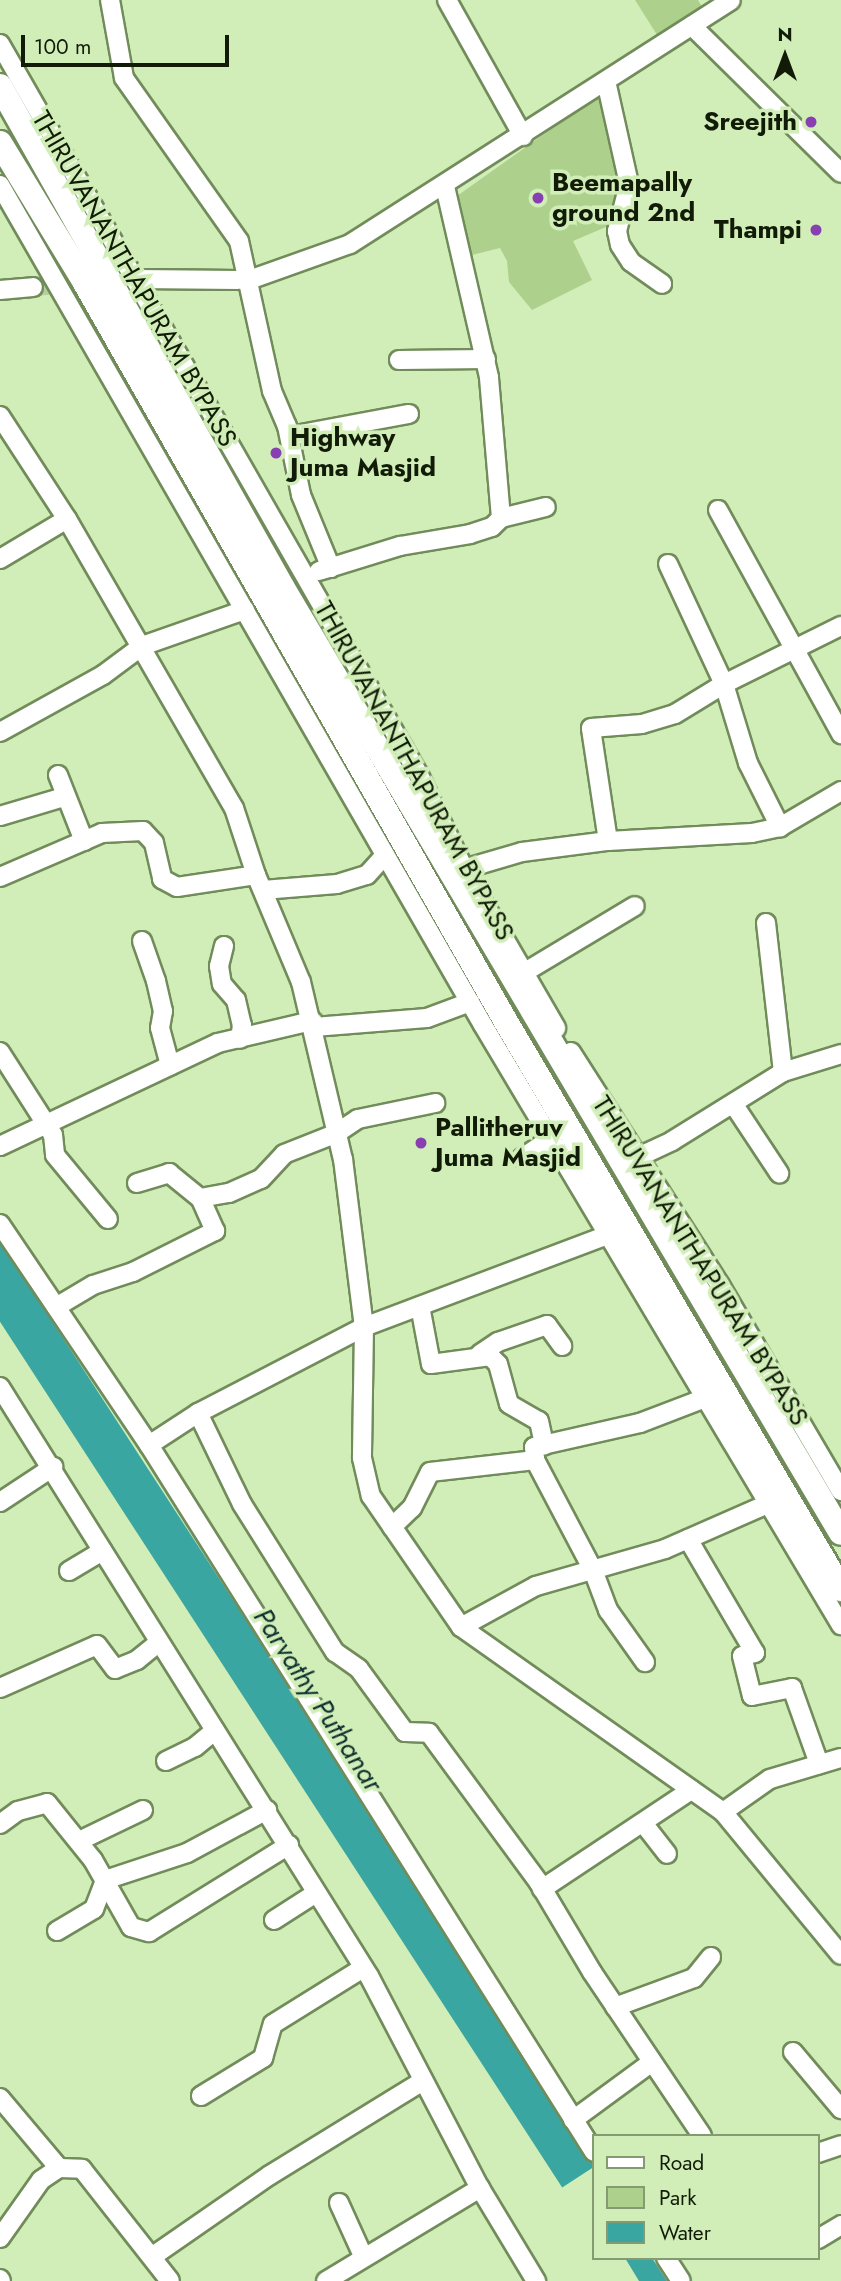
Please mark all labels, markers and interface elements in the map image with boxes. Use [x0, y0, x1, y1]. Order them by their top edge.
scale bar [24, 21, 233, 65]
north arrow [750, 21, 820, 91]
text: N [777, 21, 793, 48]
text: 100 m [34, 32, 91, 62]
street label: THIRUVANANTHAPURAM BYPASS [25, 106, 243, 452]
place label: Sreejith [703, 106, 797, 138]
marker: Sreejith [803, 114, 819, 130]
place label: Beemapally ground 2nd [552, 167, 695, 228]
marker: Beemapally ground 2nd [530, 190, 546, 206]
place label: Thampi [714, 214, 802, 246]
marker: Thampi [808, 222, 824, 238]
place label: Highway Juma Masjid [290, 422, 436, 484]
marker: Highway Juma Masjid [268, 445, 284, 461]
street label: THIRUVANANTHAPURAM BYPASS [308, 596, 520, 946]
street label: THIRUVANANTHAPURAM BYPASS [585, 1091, 815, 1431]
place label: Pallitheruv Juma Masjid [435, 1112, 581, 1174]
marker: Pallitheruv Juma Masjid [413, 1135, 429, 1151]
water label: Parvathy Puthanar [246, 1602, 390, 1798]
legend [592, 2134, 820, 2260]
text: Road [659, 2148, 704, 2178]
text: Park [659, 2183, 696, 2213]
text: Water [659, 2218, 711, 2248]

